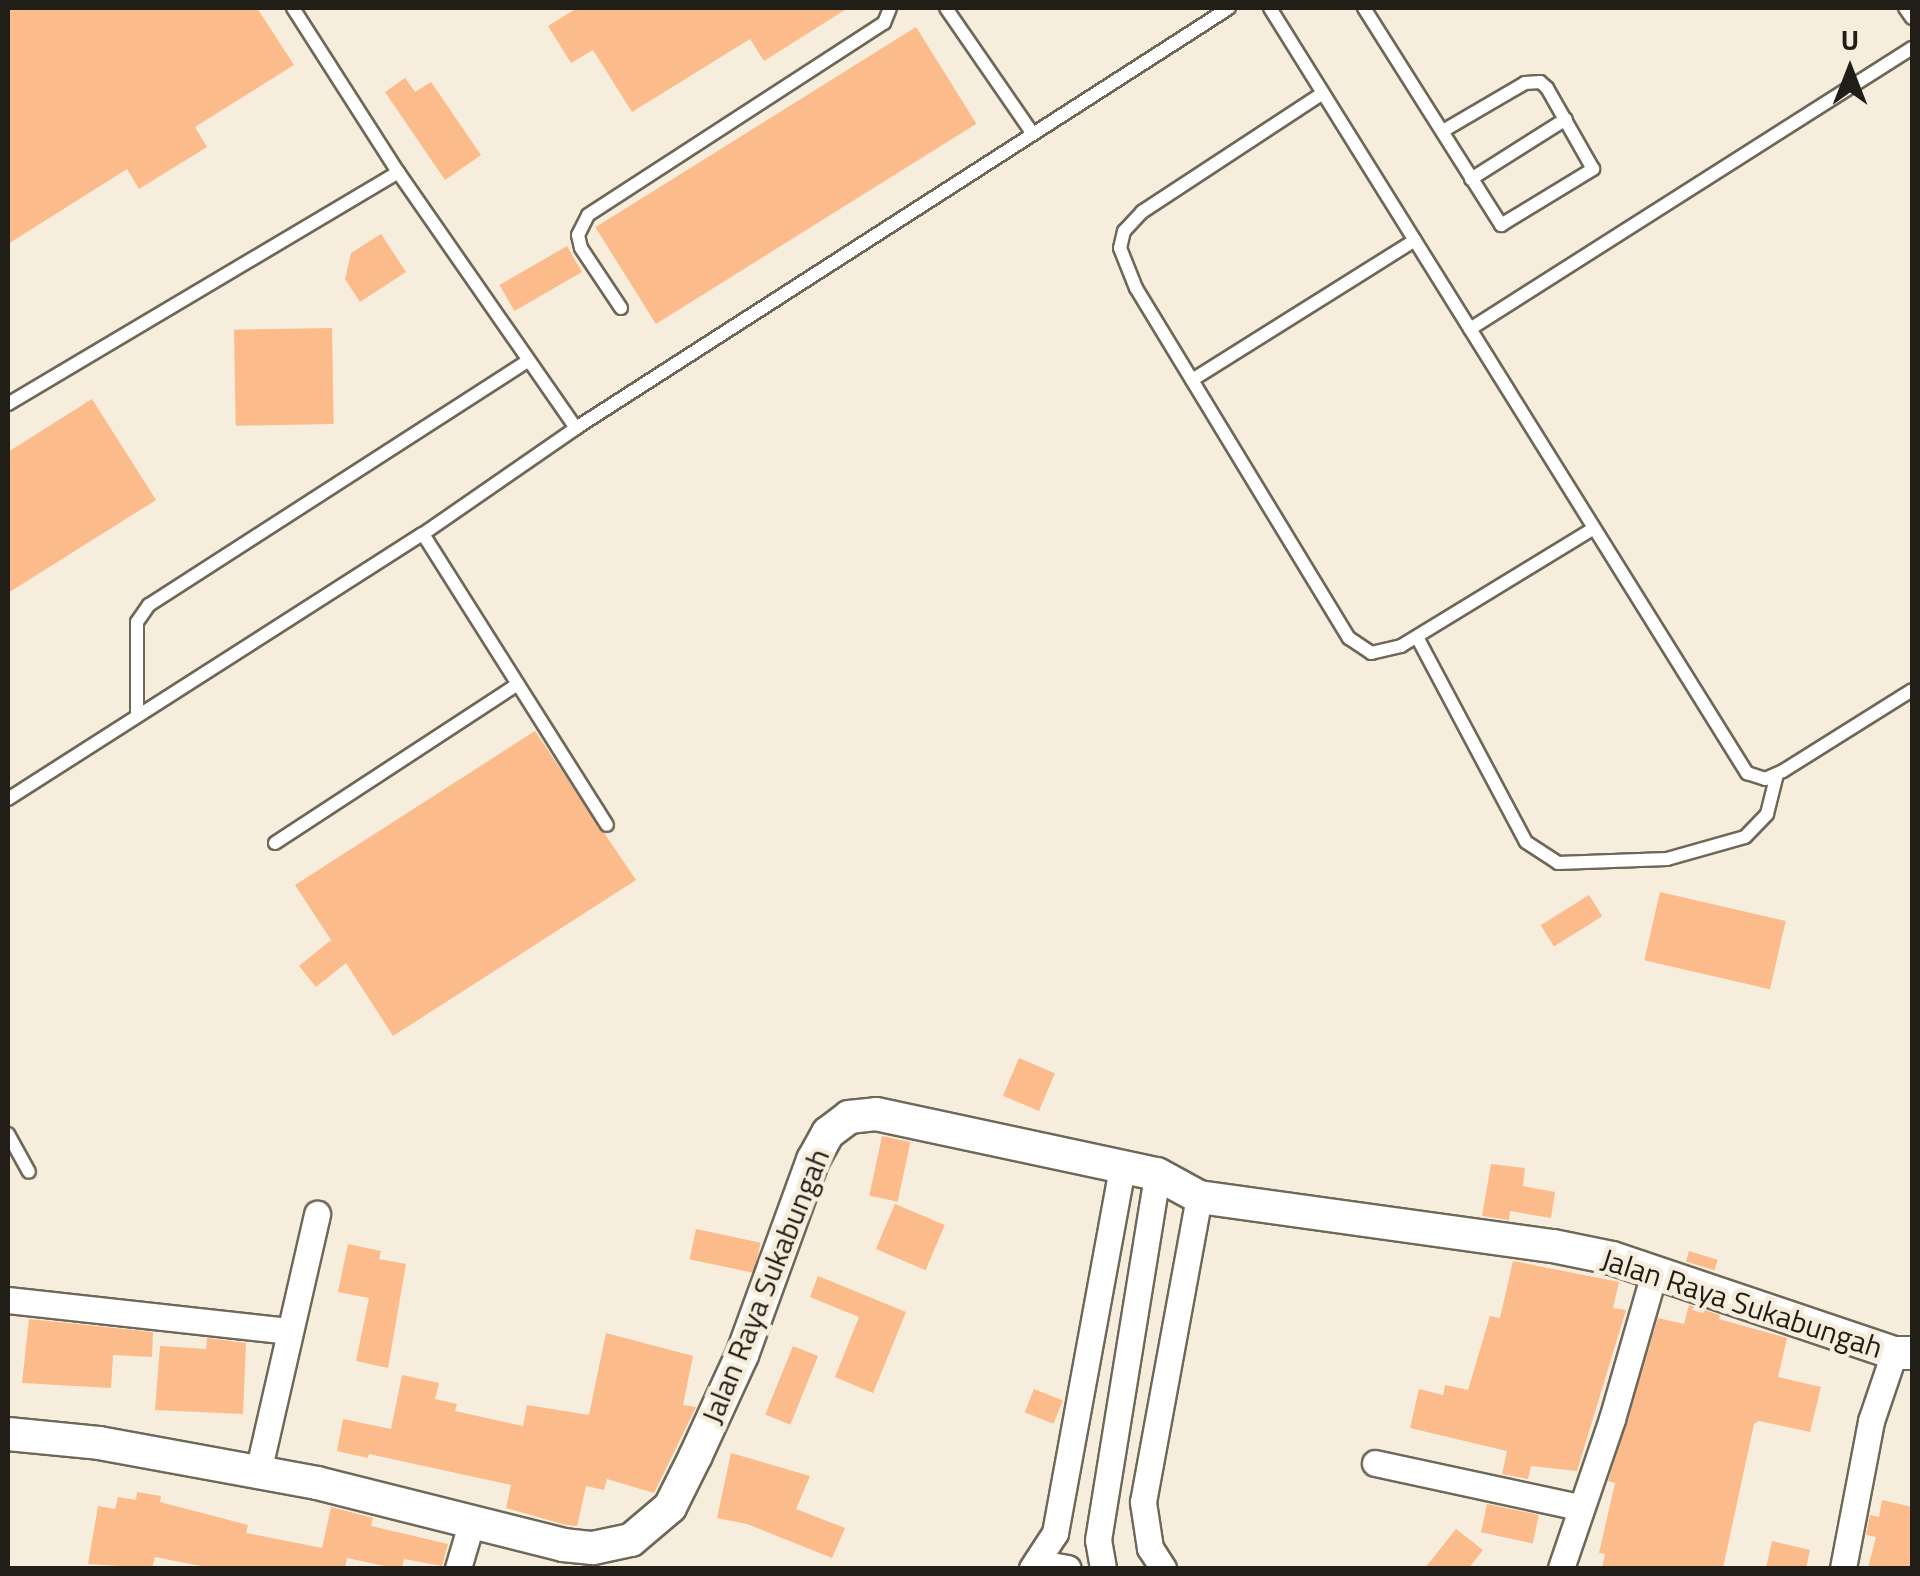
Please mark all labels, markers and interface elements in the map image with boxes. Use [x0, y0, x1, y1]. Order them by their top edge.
text: U [1841, 18, 1859, 61]
north arrow [1800, 20, 1900, 120]
street label: Jalan Raya Sukabungah [693, 1143, 837, 1429]
street label: Jalan Raya Sukabungah [1597, 1241, 1887, 1365]

